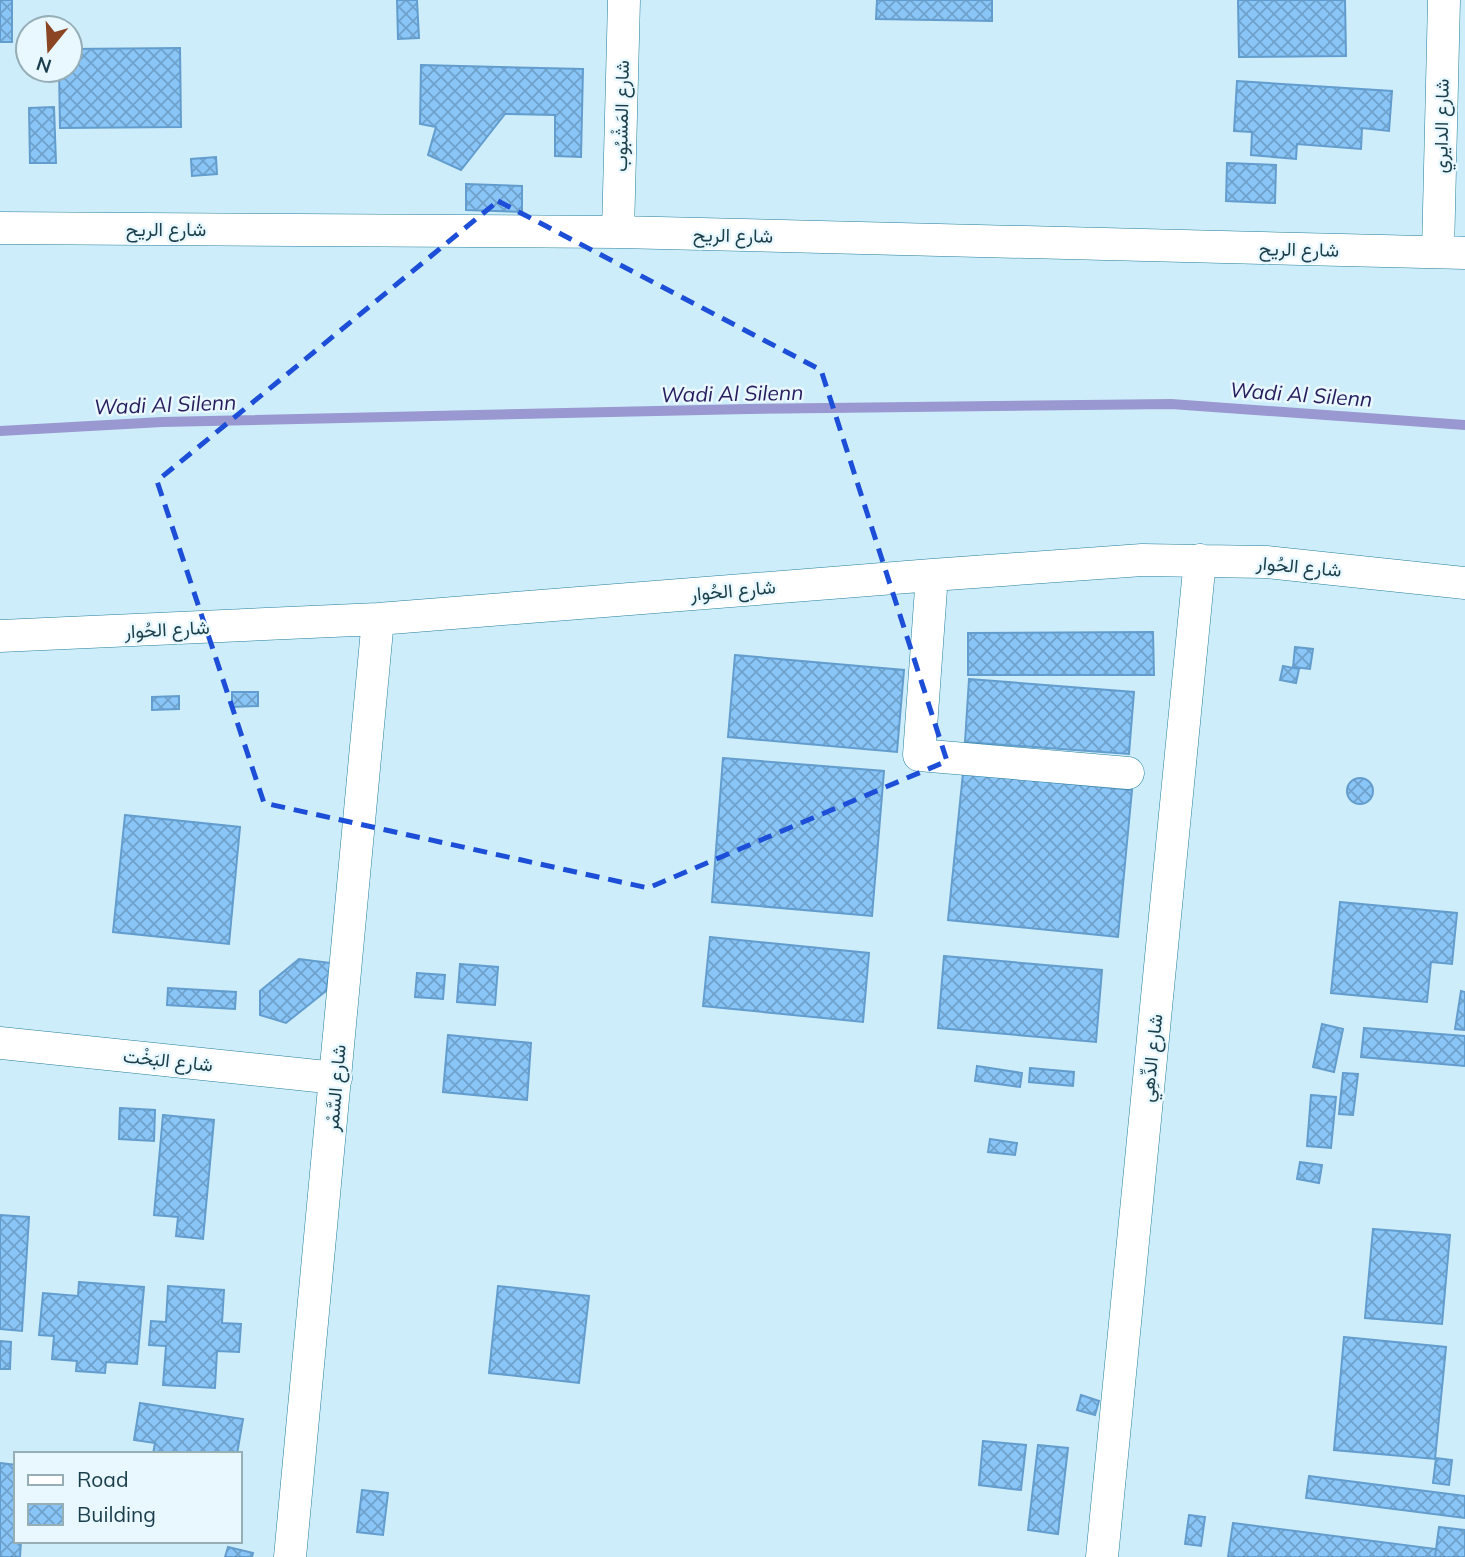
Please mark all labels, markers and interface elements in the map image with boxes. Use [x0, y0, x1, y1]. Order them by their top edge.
north arrow [14, 14, 84, 84]
text: N [33, 52, 54, 79]
street label: شارع المَشْبُوب [608, 60, 635, 172]
street label: شارع الدايري [1428, 78, 1458, 174]
street label: شارع الريح [126, 217, 206, 243]
street label: شارع الريح [693, 222, 773, 250]
street label: شارع الريح [1259, 236, 1339, 264]
water label: Wadi Al Silenn [1229, 376, 1373, 412]
water label: Wadi Al Silenn [660, 379, 804, 407]
water label: Wadi Al Silenn [93, 389, 237, 419]
street label: شارع الحُوار [1254, 550, 1343, 583]
street label: شارع الحُوار [688, 574, 777, 607]
street label: شارع الحُوار [123, 615, 210, 644]
street label: شارع الدِّهِي [1134, 1013, 1172, 1104]
street label: شارع البَخْت [122, 1043, 214, 1078]
street label: شارع السَّمْر [319, 1043, 352, 1134]
legend [14, 1452, 242, 1543]
text: Road [77, 1466, 128, 1492]
text: Building [77, 1501, 156, 1527]

